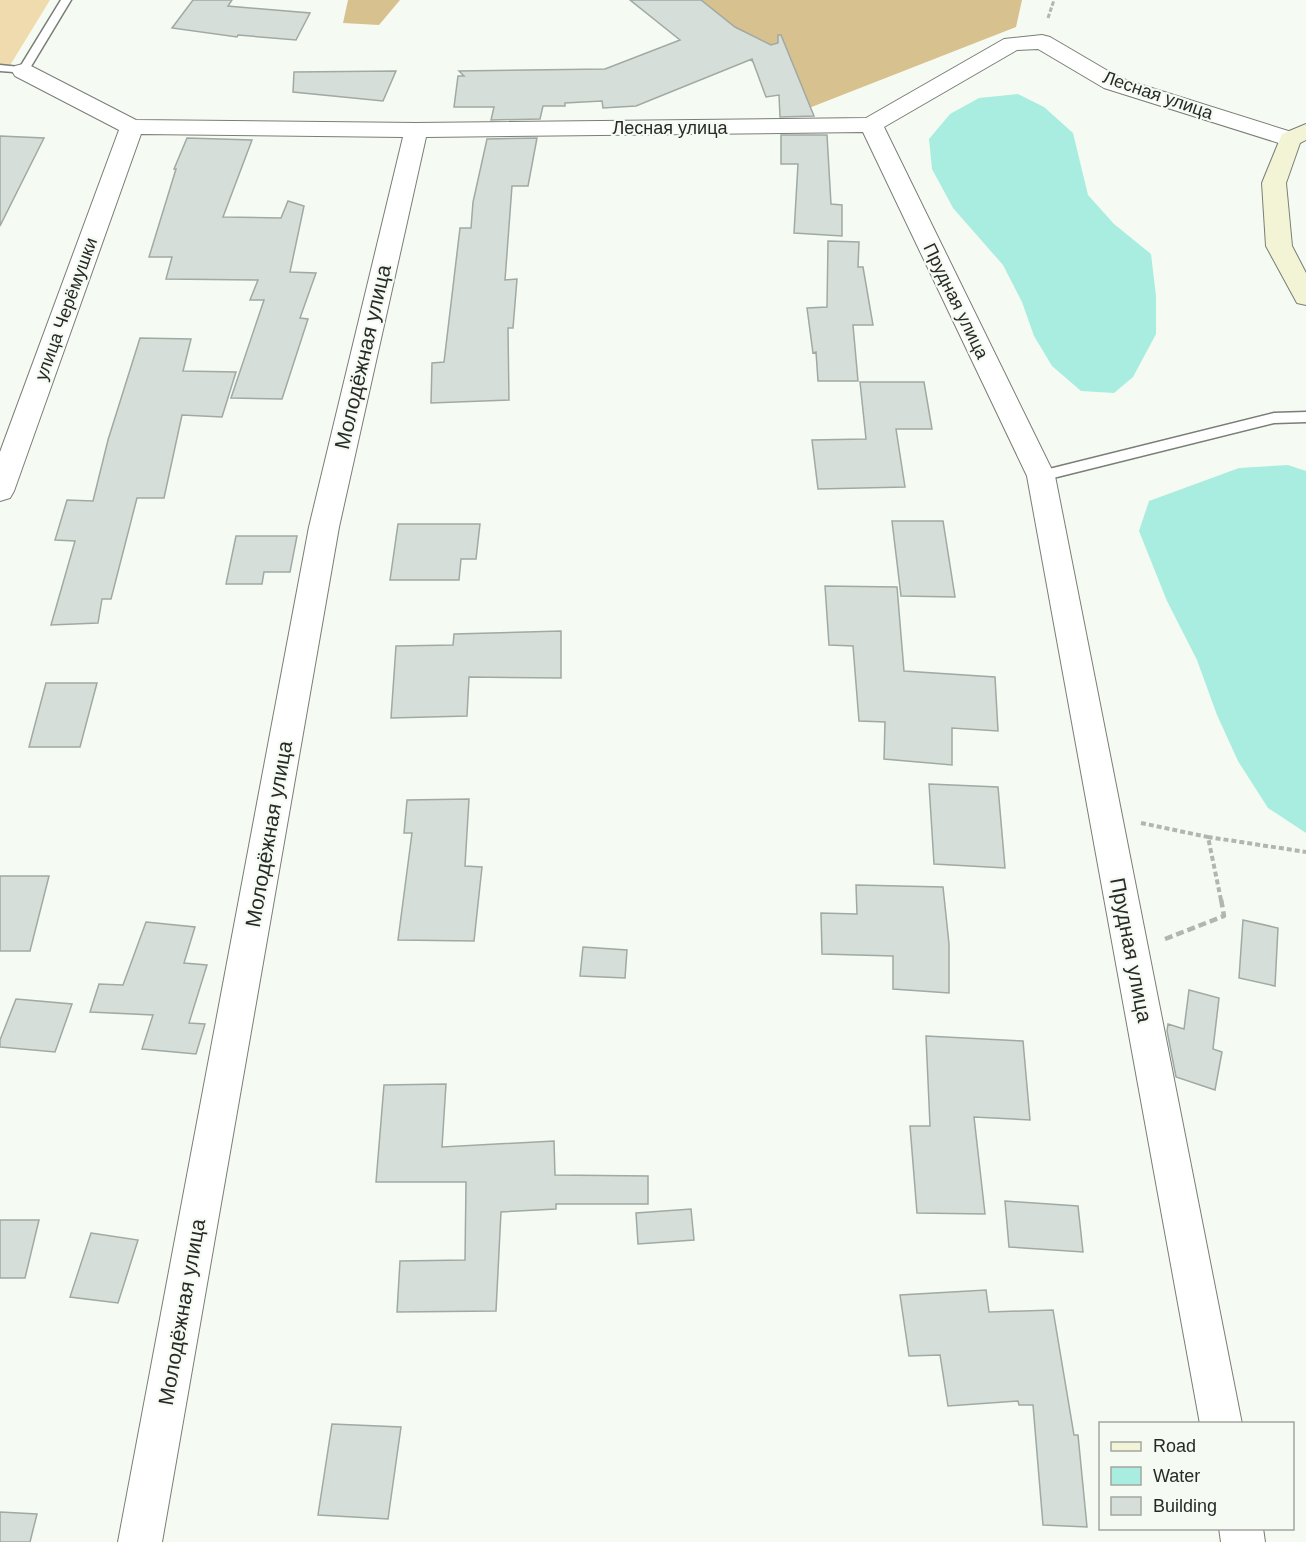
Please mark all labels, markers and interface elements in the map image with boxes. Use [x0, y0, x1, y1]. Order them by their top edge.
street label: Лесная улица [1100, 67, 1217, 123]
street label: Лесная улица [612, 118, 728, 138]
street label: улица Черёмушки [31, 235, 101, 383]
street label: Прудная улица [919, 240, 993, 363]
street label: Молодёжная улица [330, 262, 395, 451]
street label: Молодёжная улица [241, 739, 296, 929]
street label: Прудная улица [1106, 876, 1157, 1024]
street label: Молодёжная улица [154, 1217, 209, 1407]
legend [1099, 1422, 1294, 1530]
text: Road [1153, 1436, 1196, 1456]
text: Water [1153, 1466, 1200, 1486]
text: Building [1153, 1496, 1217, 1516]

